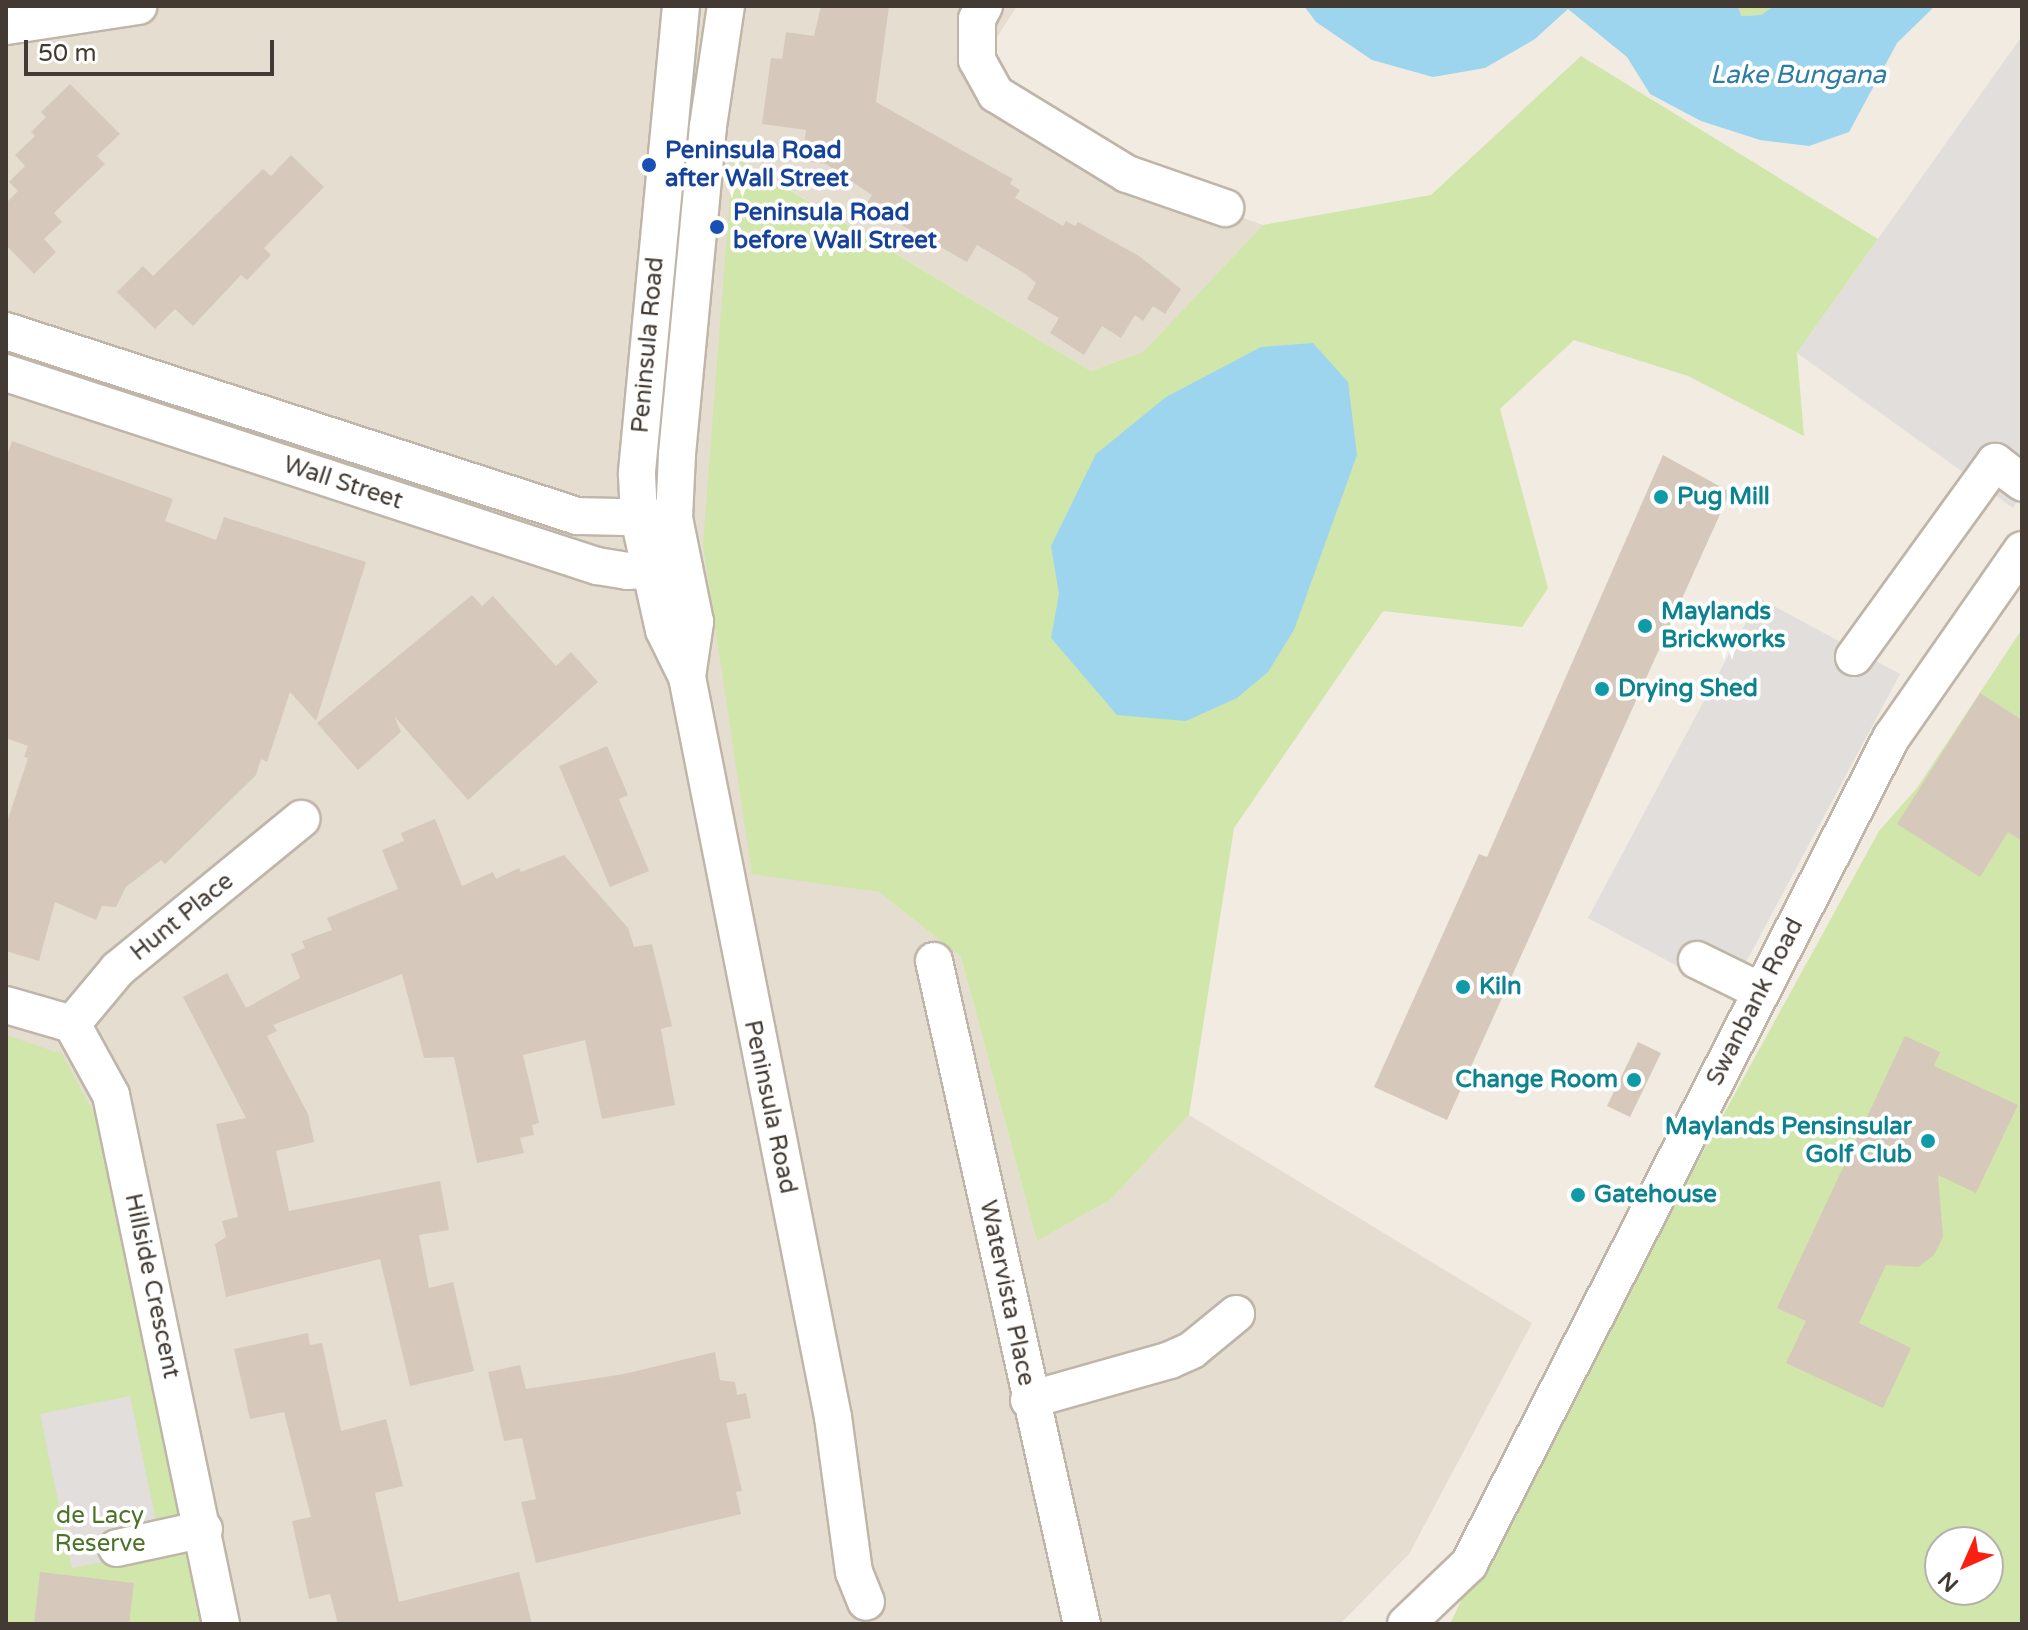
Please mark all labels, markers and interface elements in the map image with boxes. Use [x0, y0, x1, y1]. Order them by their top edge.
scale bar [28, 24, 278, 74]
text: 50 m [38, 39, 96, 68]
water label: Lake Bungana [1710, 59, 1886, 91]
place label: Peninsula Road after Wall Street [665, 137, 849, 193]
marker: Peninsula Road after Wall Street [640, 156, 658, 174]
place label: Peninsula Road before Wall Street [733, 199, 937, 255]
marker: Peninsula Road before Wall Street [708, 218, 726, 236]
street label: Peninsula Road [626, 256, 670, 434]
street label: Wall Street [280, 450, 406, 516]
place label: Pug Mill [1677, 483, 1770, 511]
marker: Pug Mill [1652, 488, 1670, 506]
place label: Maylands Brickworks [1661, 598, 1786, 654]
marker: Maylands Brickworks [1636, 617, 1654, 635]
place label: Drying Shed [1618, 675, 1758, 703]
marker: Drying Shed [1593, 680, 1611, 698]
street label: Hunt Place [125, 867, 239, 967]
street label: Swanbank Road [1700, 914, 1810, 1090]
place label: Kiln [1479, 973, 1522, 1001]
marker: Kiln [1454, 978, 1472, 996]
street label: Peninsula Road [738, 1018, 802, 1196]
place label: Change Room [1455, 1066, 1618, 1094]
marker: Change Room [1625, 1071, 1643, 1089]
place label: Maylands Pensinsular Golf Club [1665, 1113, 1912, 1169]
marker: Maylands Pensinsular Golf Club [1919, 1132, 1937, 1150]
place label: Gatehouse [1594, 1181, 1717, 1209]
marker: Gatehouse [1569, 1186, 1587, 1204]
street label: Hillside Crescent [118, 1191, 186, 1381]
street label: Watervista Place [973, 1198, 1041, 1388]
park label: de Lacy Reserve [54, 1502, 146, 1558]
north arrow [1924, 1526, 2004, 1606]
text: N [1933, 1566, 1964, 1597]

